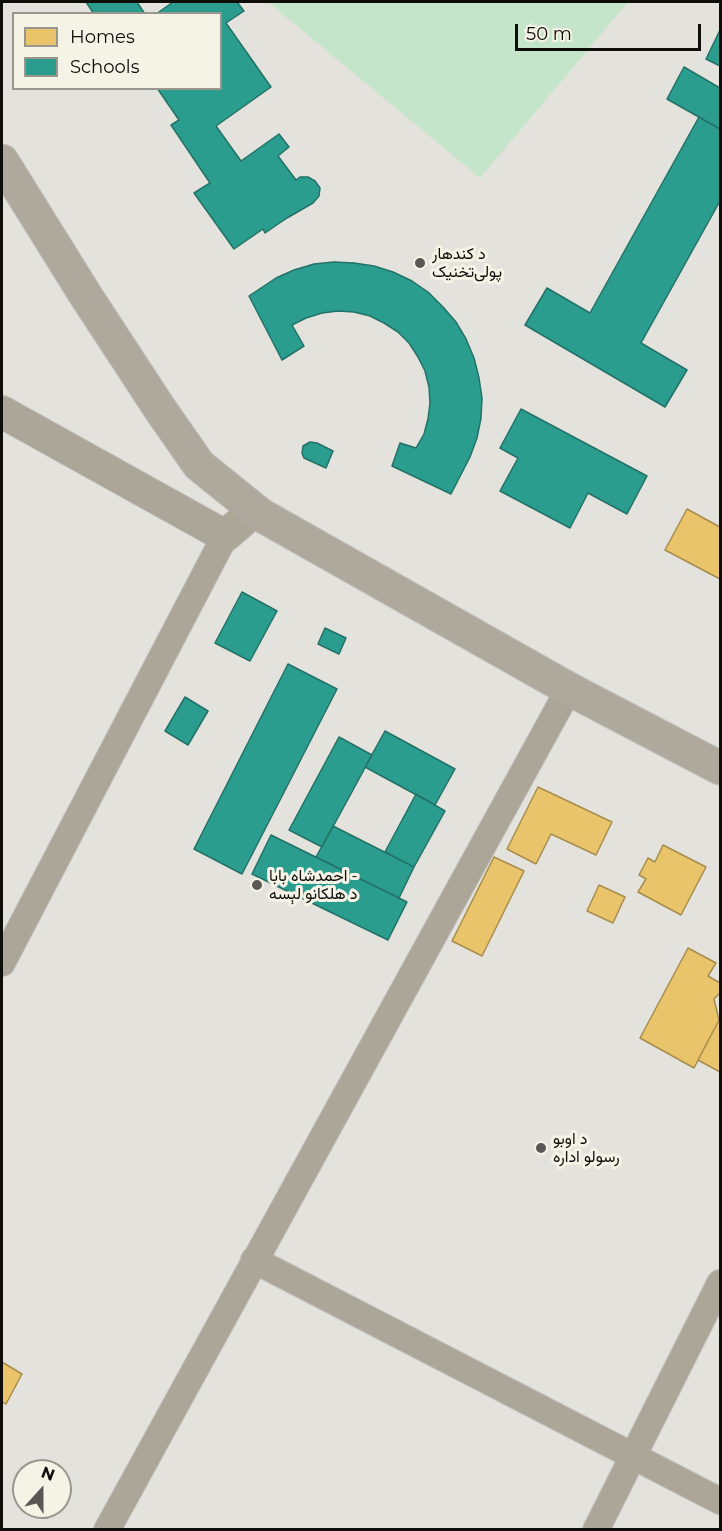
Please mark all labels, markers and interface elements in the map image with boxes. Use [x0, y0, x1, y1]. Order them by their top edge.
legend [12, 12, 222, 90]
scale bar [518, 12, 704, 50]
text: 50 m [526, 23, 572, 45]
text: Homes [70, 26, 135, 48]
text: Schools [70, 56, 139, 78]
place label: د کندهار پولی‌تخنیک [432, 244, 502, 282]
marker: د کندهار پولی‌تخنیک [413, 256, 427, 270]
place label: احمدشاه بابا - د هلکانو لېسه [269, 866, 358, 904]
marker: احمدشاه بابا - د هلکانو لېسه [250, 878, 264, 892]
place label: د اوبو رسولو اداره [553, 1129, 620, 1167]
marker: د اوبو رسولو اداره [534, 1141, 548, 1155]
north arrow [12, 1459, 72, 1519]
text: N [38, 1462, 57, 1485]

